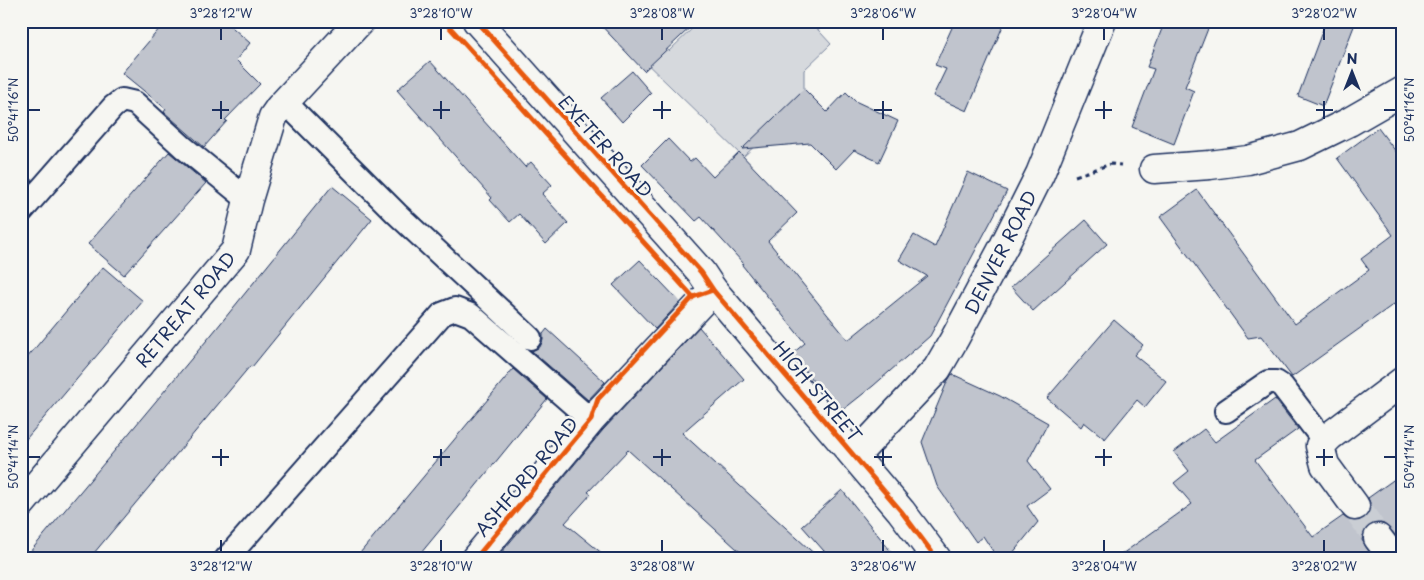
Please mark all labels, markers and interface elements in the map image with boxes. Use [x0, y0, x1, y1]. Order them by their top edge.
text: 3°28'12"W [190, 4, 253, 22]
text: 3°28'10"W [409, 4, 473, 22]
text: 3°28'08"W [629, 4, 695, 22]
text: 3°28'06"W [850, 4, 917, 22]
text: 3°28'04"W [1071, 4, 1137, 22]
text: 3°28'02"W [1291, 4, 1357, 22]
north arrow [1326, 48, 1376, 98]
text: N [1346, 48, 1358, 69]
text: 50°41'16"N [4, 78, 22, 142]
text: 50°41'16"N [1400, 78, 1418, 142]
street label: EXETER ROAD [553, 89, 659, 203]
street label: DENVER ROAD [957, 185, 1043, 319]
street label: RETREAT ROAD [128, 245, 242, 373]
street label: HIGH STREET [767, 334, 869, 448]
street label: ASHFORD ROAD [468, 410, 584, 542]
text: 50°41'14"N [4, 425, 22, 489]
text: 50°41'14"N [1400, 425, 1418, 489]
text: 3°28'12"W [190, 557, 253, 575]
text: 3°28'10"W [409, 557, 473, 575]
text: 3°28'08"W [629, 557, 695, 575]
text: 3°28'06"W [850, 557, 917, 575]
text: 3°28'04"W [1071, 557, 1137, 575]
text: 3°28'02"W [1291, 557, 1357, 575]

